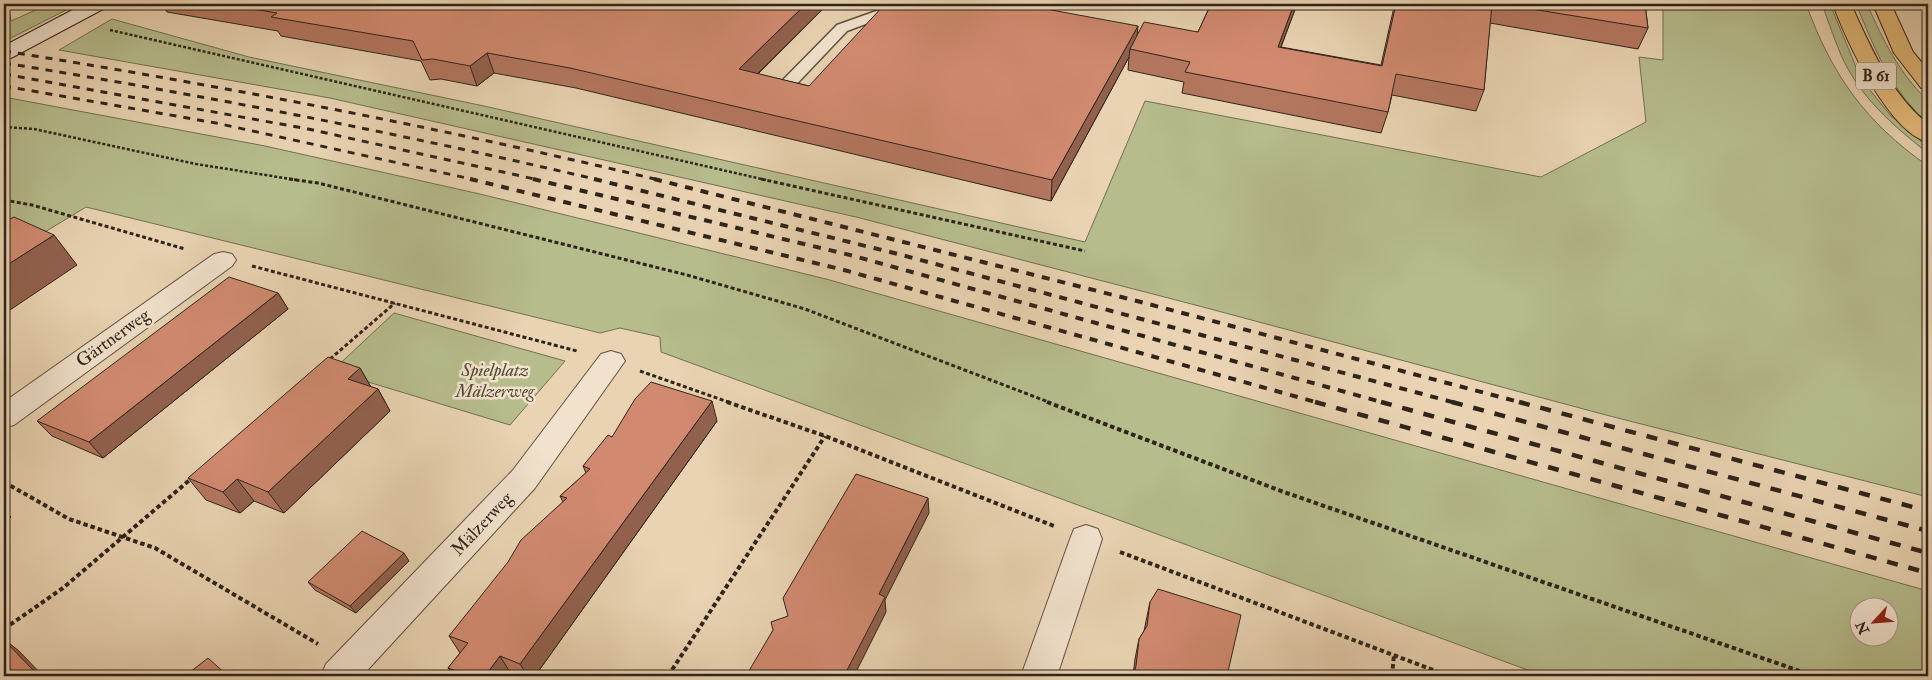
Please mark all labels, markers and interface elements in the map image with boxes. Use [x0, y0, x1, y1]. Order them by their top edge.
road number: B 61 [1856, 62, 1896, 90]
street label: Gärtnerweg [71, 303, 155, 373]
park label: Spielplatz Mälzerweg [455, 359, 536, 403]
street label: Mälzerweg [446, 486, 518, 561]
north arrow [1850, 598, 1900, 648]
text: N [1852, 618, 1874, 638]

